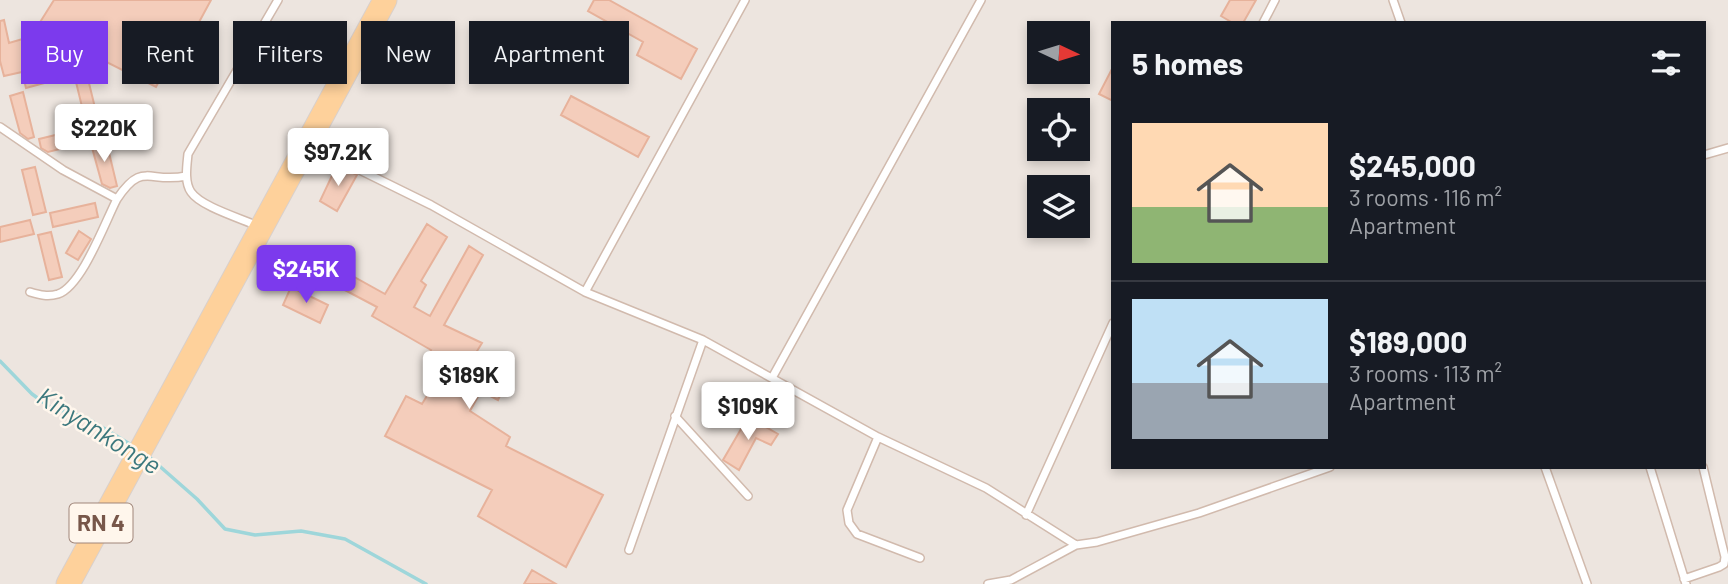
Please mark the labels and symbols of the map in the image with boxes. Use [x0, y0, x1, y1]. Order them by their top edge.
north arrow [1027, 21, 1090, 84]
pin: $220K [55, 104, 153, 164]
pin: $97.2K [281, 128, 395, 188]
pin: $245K [257, 246, 355, 305]
pin: $189K [420, 352, 518, 411]
water label: Kinyankonge [32, 379, 167, 480]
pin: $109K [699, 382, 797, 442]
road number: RN 4 [70, 503, 132, 542]

